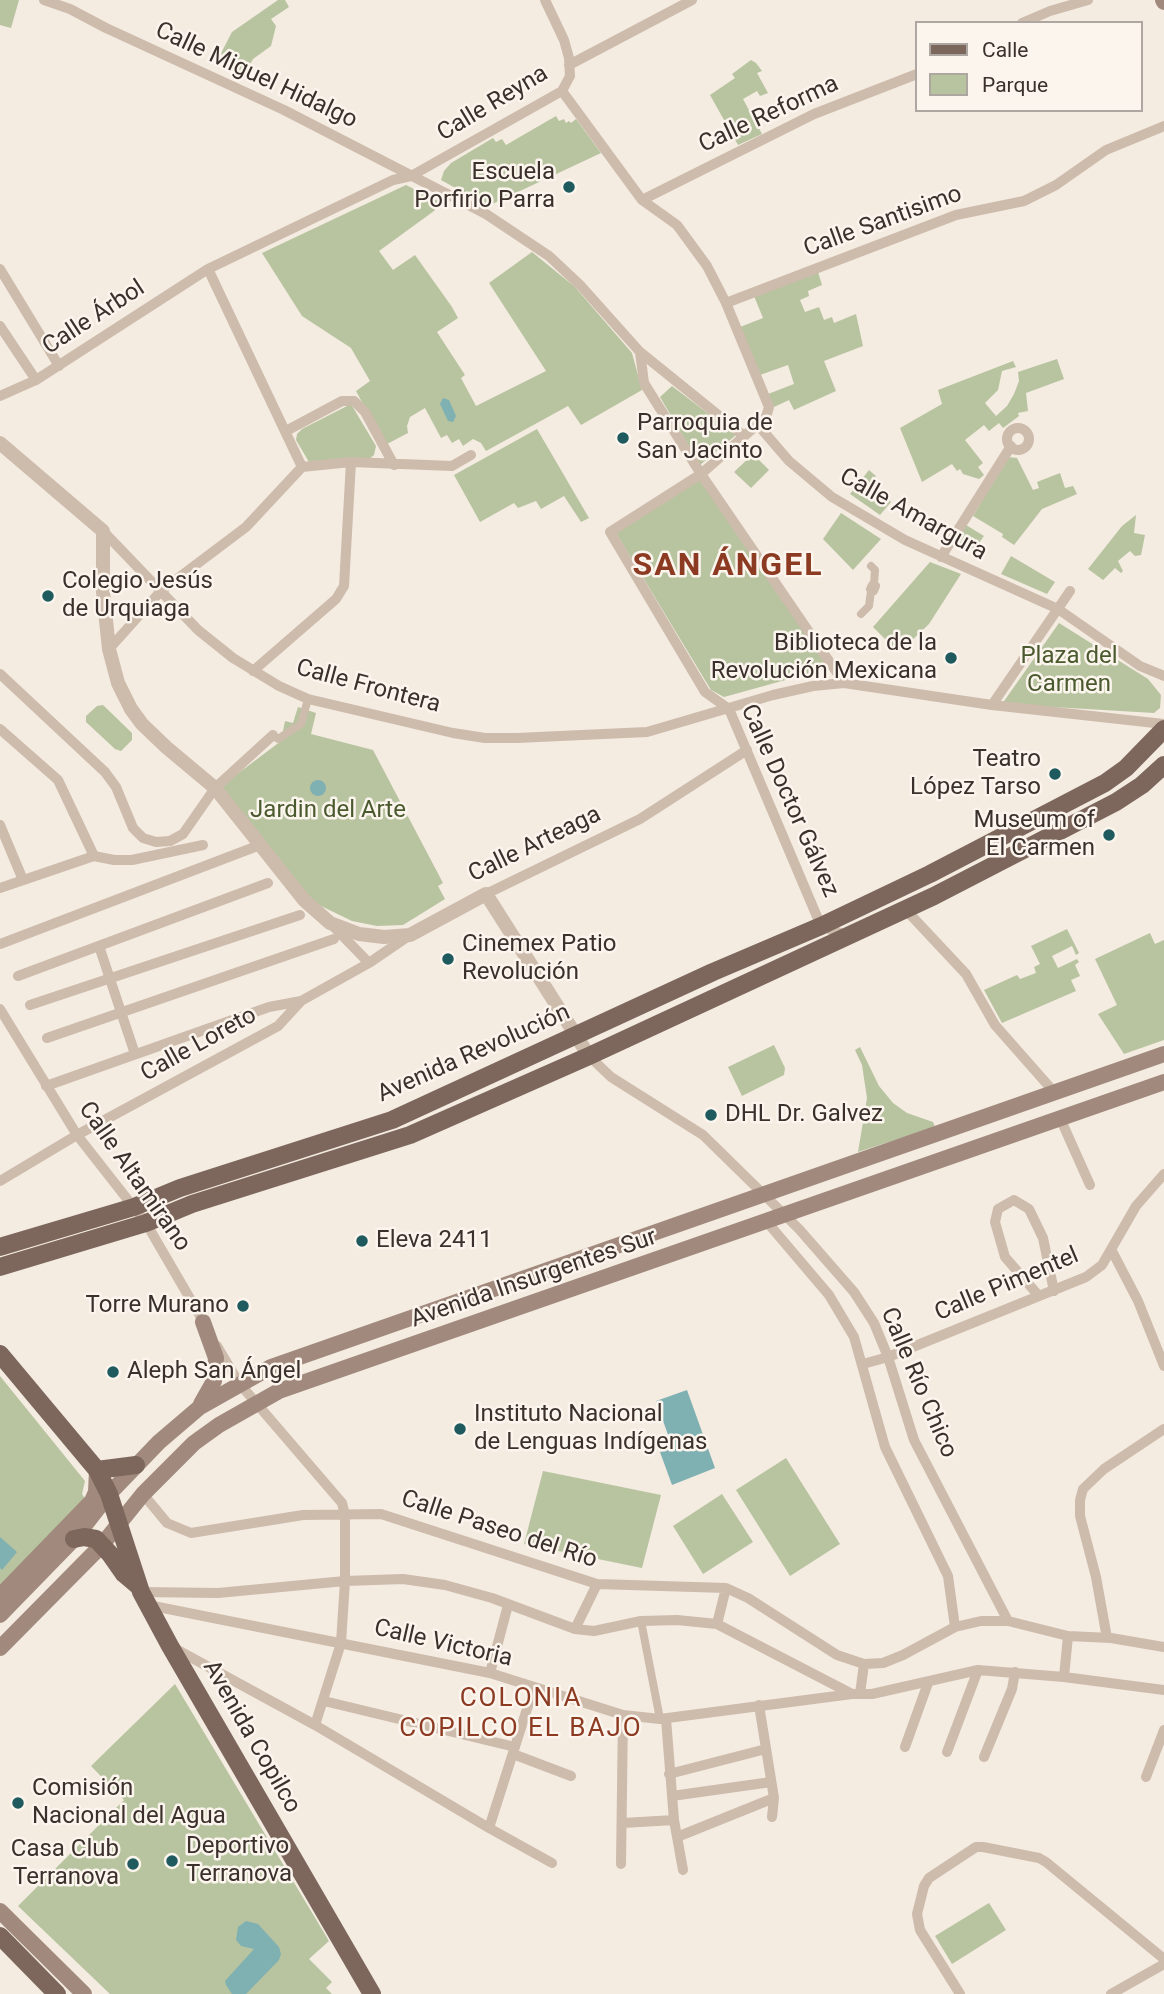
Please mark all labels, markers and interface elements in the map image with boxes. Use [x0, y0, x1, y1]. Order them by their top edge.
street label: Calle Miguel Hidalgo [150, 17, 362, 135]
legend [916, 21, 1143, 112]
text: Calle [982, 38, 1028, 62]
street label: Calle Reyna [432, 60, 554, 148]
street label: Calle Reforma [695, 70, 843, 160]
text: Parque [982, 73, 1048, 97]
place label: Escuela Porfirio Parra [414, 159, 555, 215]
marker: Escuela Porfirio Parra [561, 179, 577, 195]
street label: Calle Santisimo [800, 180, 966, 264]
street label: Calle Árbol [38, 274, 150, 362]
place label: Parroquia de San Jacinto [637, 410, 773, 466]
marker: Parroquia de San Jacinto [615, 430, 631, 446]
street label: Calle Amargura [834, 463, 992, 567]
district label: SAN ÁNGEL [634, 548, 822, 586]
place label: Colegio Jesús de Urquiaga [62, 568, 213, 624]
marker: Colegio Jesús de Urquiaga [40, 588, 56, 604]
place label: Biblioteca de la Revolución Mexicana [711, 630, 937, 686]
park label: Plaza del Carmen [1020, 643, 1118, 699]
marker: Biblioteca de la Revolución Mexicana [943, 650, 959, 666]
street label: Calle Frontera [293, 654, 443, 720]
street label: Calle Doctor Gálvez [734, 700, 844, 902]
place label: Teatro López Tarso [910, 746, 1041, 802]
marker: Teatro López Tarso [1047, 766, 1063, 782]
park label: Jardin del Arte [250, 797, 406, 825]
street label: Calle Arteaga [464, 801, 606, 889]
place label: Museum of El Carmen [973, 807, 1095, 863]
marker: Museum of El Carmen [1101, 827, 1117, 843]
place label: Cinemex Patio Revolución [462, 931, 617, 987]
marker: Cinemex Patio Revolución [440, 951, 456, 967]
street label: Avenida Revolución [373, 999, 575, 1109]
street label: Calle Loreto [136, 1001, 262, 1089]
street label: Calle Altamirano [72, 1097, 196, 1257]
place label: DHL Dr. Galvez [725, 1101, 883, 1129]
marker: DHL Dr. Galvez [703, 1107, 719, 1123]
street label: Avenida Insurgentes Sur [407, 1223, 661, 1335]
place label: Eleva 2411 [376, 1227, 492, 1255]
marker: Eleva 2411 [354, 1233, 370, 1249]
street label: Calle Pimentel [931, 1242, 1083, 1328]
place label: Torre Murano [86, 1292, 229, 1320]
marker: Torre Murano [235, 1298, 251, 1314]
street label: Calle Río Chico [873, 1304, 963, 1462]
place label: Aleph San Ángel [127, 1358, 301, 1386]
marker: Aleph San Ángel [105, 1364, 121, 1380]
place label: Instituto Nacional de Lenguas Indígenas [474, 1401, 707, 1457]
marker: Instituto Nacional de Lenguas Indígenas [452, 1421, 468, 1437]
street label: Calle Paseo del Río [397, 1485, 601, 1575]
street label: Calle Victoria [371, 1614, 515, 1674]
street label: Avenida Copilco [196, 1655, 306, 1819]
district label: COLONIA COPILCO EL BAJO [401, 1683, 641, 1744]
place label: Comisión Nacional del Agua [32, 1775, 226, 1831]
marker: Comisión Nacional del Agua [10, 1795, 26, 1811]
place label: Deportivo Terranova [186, 1833, 292, 1889]
place label: Casa Club Terranova [11, 1836, 119, 1892]
marker: Deportivo Terranova [164, 1853, 180, 1869]
marker: Casa Club Terranova [125, 1856, 141, 1872]

